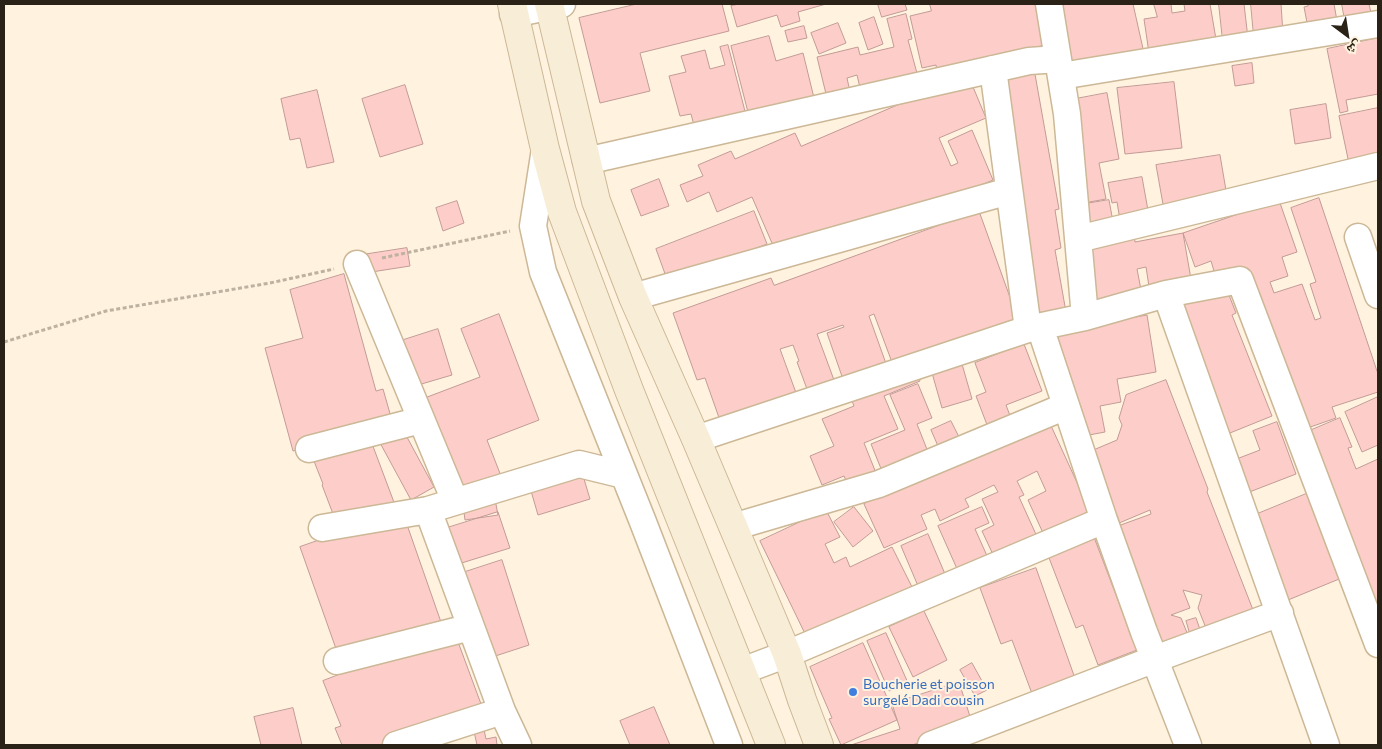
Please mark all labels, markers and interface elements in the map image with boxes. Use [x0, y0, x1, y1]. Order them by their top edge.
north arrow [1322, 10, 1372, 60]
text: ش [1344, 37, 1366, 59]
place label: Boucherie et poisson surgelé Dadi cousin [863, 676, 995, 709]
marker: Boucherie et poisson surgelé Dadi cousin [847, 686, 859, 698]

